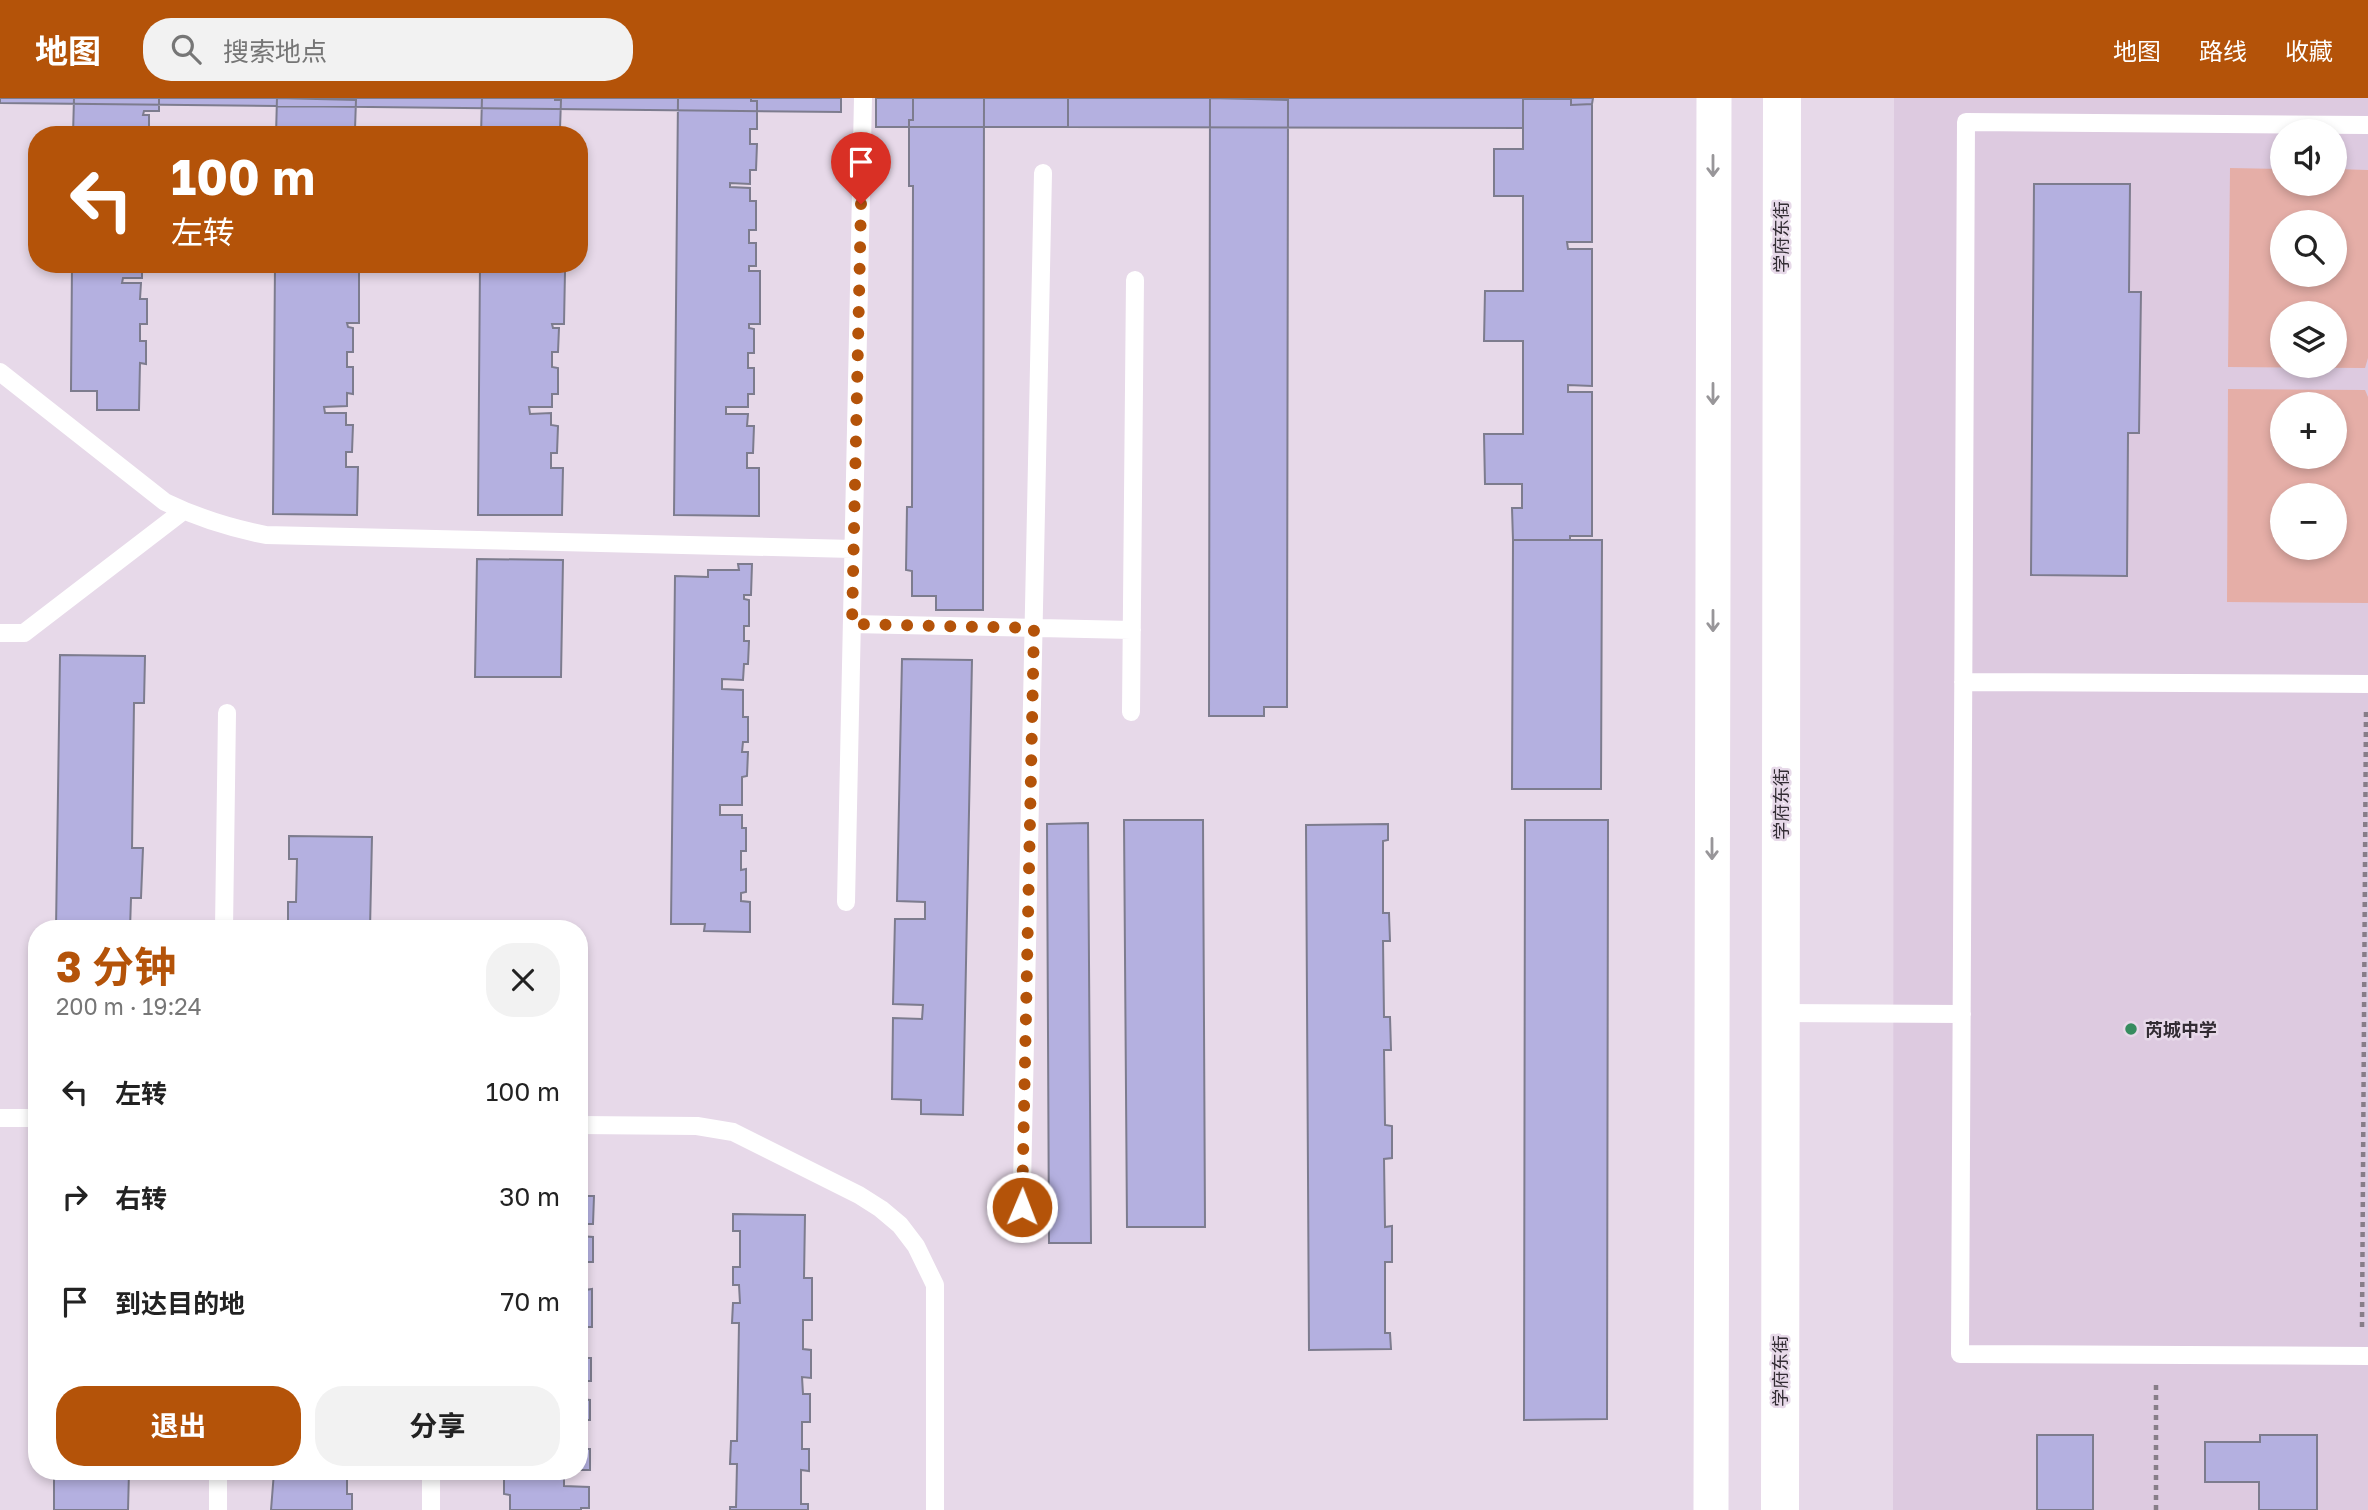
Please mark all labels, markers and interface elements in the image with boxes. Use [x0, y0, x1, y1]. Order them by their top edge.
search box [143, 18, 633, 81]
icon: search [167, 30, 205, 68]
text: 地图 [35, 31, 101, 70]
text: 搜索地点 [223, 36, 327, 67]
text: 地图 [2113, 36, 2161, 65]
text: 路线 [2199, 36, 2247, 65]
text: 收藏 [2285, 36, 2333, 65]
map controls [2270, 119, 2347, 560]
button: sound [2270, 119, 2347, 196]
pin [831, 132, 891, 204]
icon: arrive [842, 143, 880, 181]
text: 100 m [171, 147, 315, 206]
icon: left [56, 154, 147, 245]
one-way arrow [1706, 154, 1720, 177]
street label: 学府东街 [1770, 201, 1792, 273]
button: search [2270, 210, 2347, 287]
text: 左转 [171, 213, 235, 251]
button: layers [2270, 301, 2347, 378]
one-way arrow [1706, 382, 1720, 405]
button: + [2270, 392, 2347, 469]
button: − [2270, 483, 2347, 560]
one-way arrow [1706, 609, 1720, 632]
street label: 学府东街 [1770, 768, 1792, 840]
one-way arrow [1705, 837, 1719, 860]
text: 3 分钟 [56, 941, 176, 991]
button: close [486, 943, 560, 1017]
text: 200 m · 19:24 [56, 992, 202, 1020]
place label: 芮城中学 [2145, 1018, 2217, 1040]
marker: 芮城中学 [2123, 1021, 2139, 1037]
icon: left [56, 1073, 94, 1111]
text: 100 m [486, 1076, 560, 1107]
text: 左转 [115, 1078, 167, 1109]
position arrow [985, 1170, 1059, 1244]
icon: right [56, 1178, 94, 1216]
text: 30 m [499, 1181, 560, 1212]
text: 右转 [115, 1183, 167, 1214]
icon: arrive [56, 1283, 94, 1321]
text: 70 m [501, 1286, 560, 1317]
text: 到达目的地 [115, 1288, 245, 1319]
street label: 学府东街 [1769, 1335, 1791, 1407]
button: 退出 [56, 1386, 301, 1466]
button: 分享 [315, 1386, 560, 1466]

